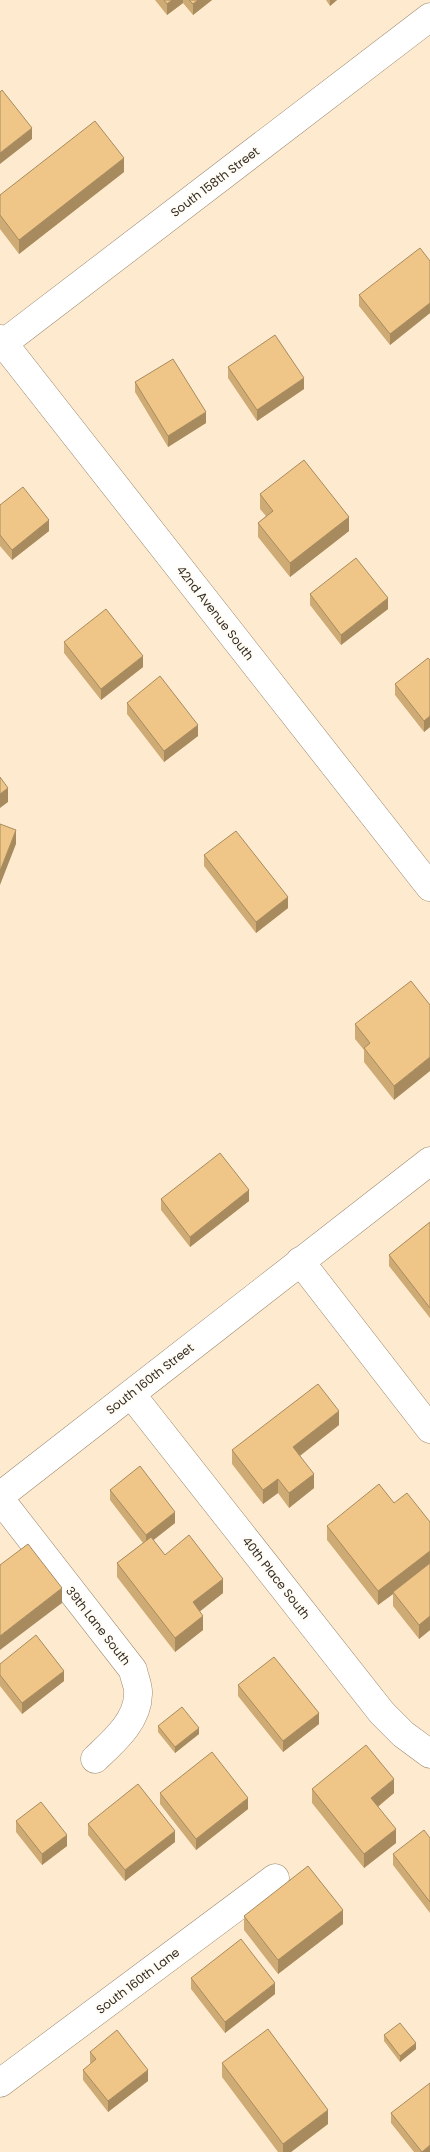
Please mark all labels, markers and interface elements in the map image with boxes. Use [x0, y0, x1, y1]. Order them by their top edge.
street label: South 158th Street [167, 143, 263, 221]
street label: 42nd Avenue South [173, 562, 258, 664]
street label: South 160th Street [102, 1339, 197, 1418]
street label: 40th Place South [239, 1533, 314, 1623]
street label: 39th Lane South [62, 1583, 135, 1669]
street label: South 160th Lane [93, 1944, 183, 2018]

